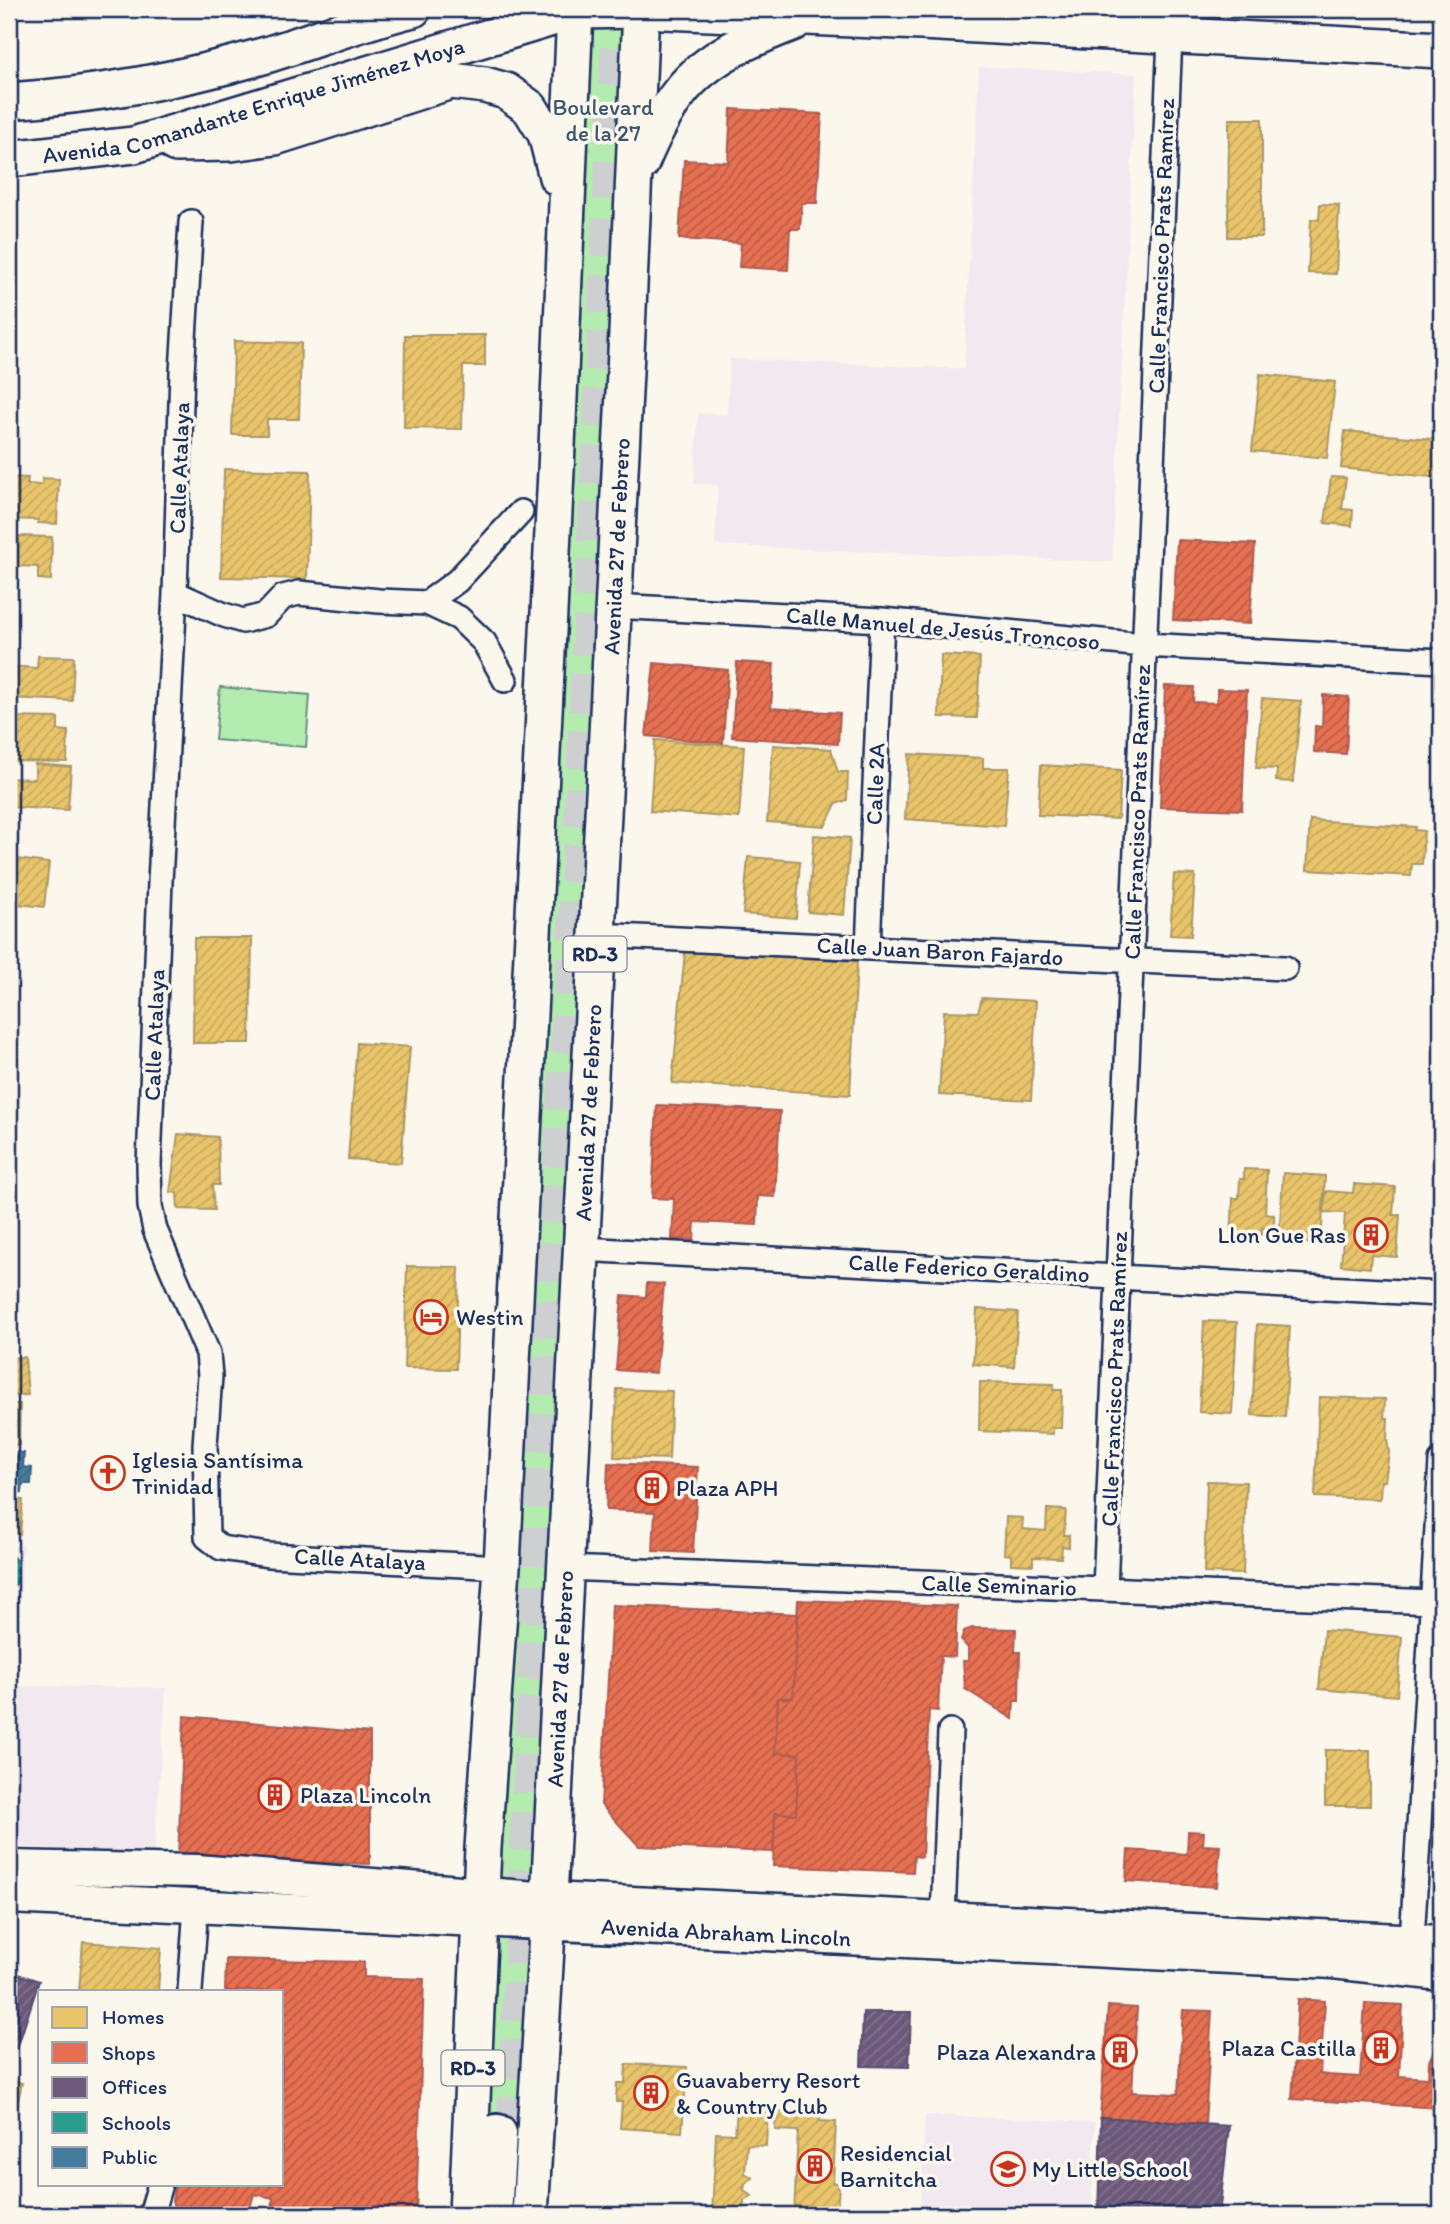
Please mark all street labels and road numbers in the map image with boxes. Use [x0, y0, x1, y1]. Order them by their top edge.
street label: Avenida Comandante Enrique Jiménez Moya [41, 31, 468, 169]
street label: Calle Francisco Prats Ramírez [1142, 98, 1180, 394]
street label: Calle Atalaya [163, 402, 195, 534]
street label: Avenida 27 de Febrero [597, 437, 636, 655]
street label: Calle Manuel de Jesús Troncoso [785, 600, 1101, 656]
street label: Calle Francisco Prats Ramírez [1118, 664, 1156, 960]
street label: Calle 2A [860, 742, 890, 826]
street label: Calle Juan Baron Fajardo [816, 931, 1064, 971]
road number: RD-3 [564, 936, 626, 972]
street label: Calle Atalaya [138, 969, 170, 1101]
street label: Avenida 27 de Febrero [569, 1003, 608, 1222]
street label: Calle Francisco Prats Ramírez [1095, 1231, 1133, 1527]
street label: Calle Federico Geraldino [848, 1248, 1090, 1288]
street label: Calle Atalaya [293, 1542, 427, 1576]
street label: Calle Seminario [921, 1568, 1077, 1602]
street label: Avenida 27 de Febrero [541, 1570, 579, 1788]
street label: Avenida Abraham Lincoln [600, 1912, 852, 1952]
road number: RD-3 [442, 2050, 504, 2086]

